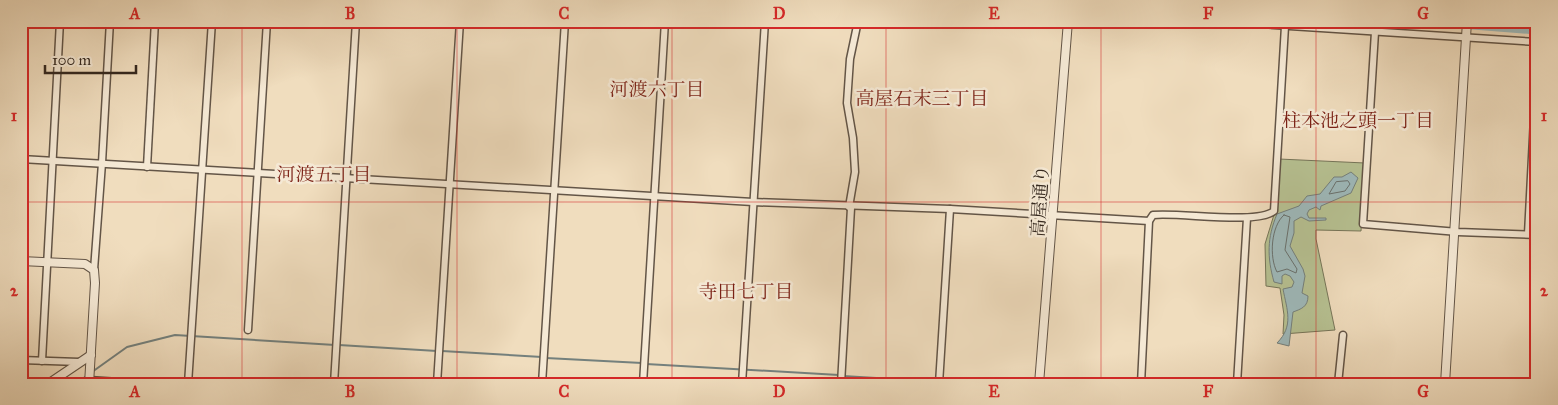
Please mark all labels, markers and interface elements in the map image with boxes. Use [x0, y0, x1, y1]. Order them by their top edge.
text: A [129, 4, 141, 23]
text: B [345, 4, 355, 23]
text: C [559, 4, 570, 23]
text: D [773, 4, 786, 23]
text: E [988, 4, 1000, 23]
text: F [1203, 4, 1214, 23]
text: G [1417, 4, 1429, 23]
scale bar [45, 42, 136, 74]
text: 100 m [52, 51, 92, 69]
district label: 河渡六丁目 [609, 78, 705, 101]
district label: 高屋石末三丁目 [855, 87, 989, 110]
text: 1 [11, 106, 18, 125]
text: 1 [1541, 106, 1548, 125]
district label: 柱本池之頭一丁目 [1282, 109, 1434, 132]
district label: 河渡五丁目 [276, 163, 372, 186]
street label: 高屋通り [1027, 164, 1053, 238]
district label: 寺田七丁目 [698, 280, 794, 303]
text: 2 [10, 281, 19, 300]
text: 2 [1540, 281, 1549, 300]
text: A [129, 382, 141, 401]
text: B [345, 382, 355, 401]
text: C [559, 382, 570, 401]
text: D [773, 382, 786, 401]
text: E [988, 382, 1000, 401]
text: F [1203, 382, 1214, 401]
text: G [1417, 382, 1429, 401]

